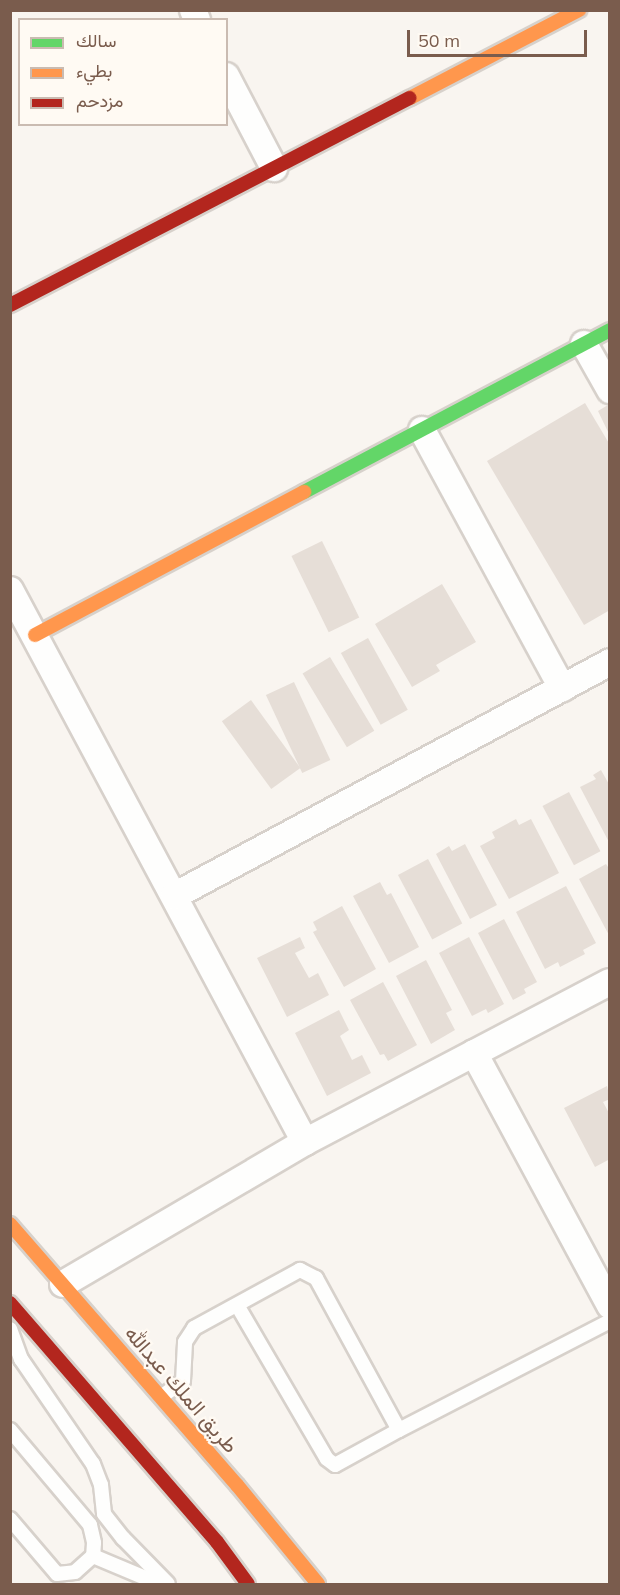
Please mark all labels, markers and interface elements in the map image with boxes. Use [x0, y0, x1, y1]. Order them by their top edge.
legend [18, 18, 228, 126]
scale bar [410, 18, 590, 56]
text: سالك [76, 29, 116, 52]
text: 50 m [418, 29, 460, 52]
text: بطيء [76, 59, 112, 82]
text: مزدحم [76, 89, 123, 112]
street label: طريق الملك عبدالله [120, 1320, 244, 1458]

